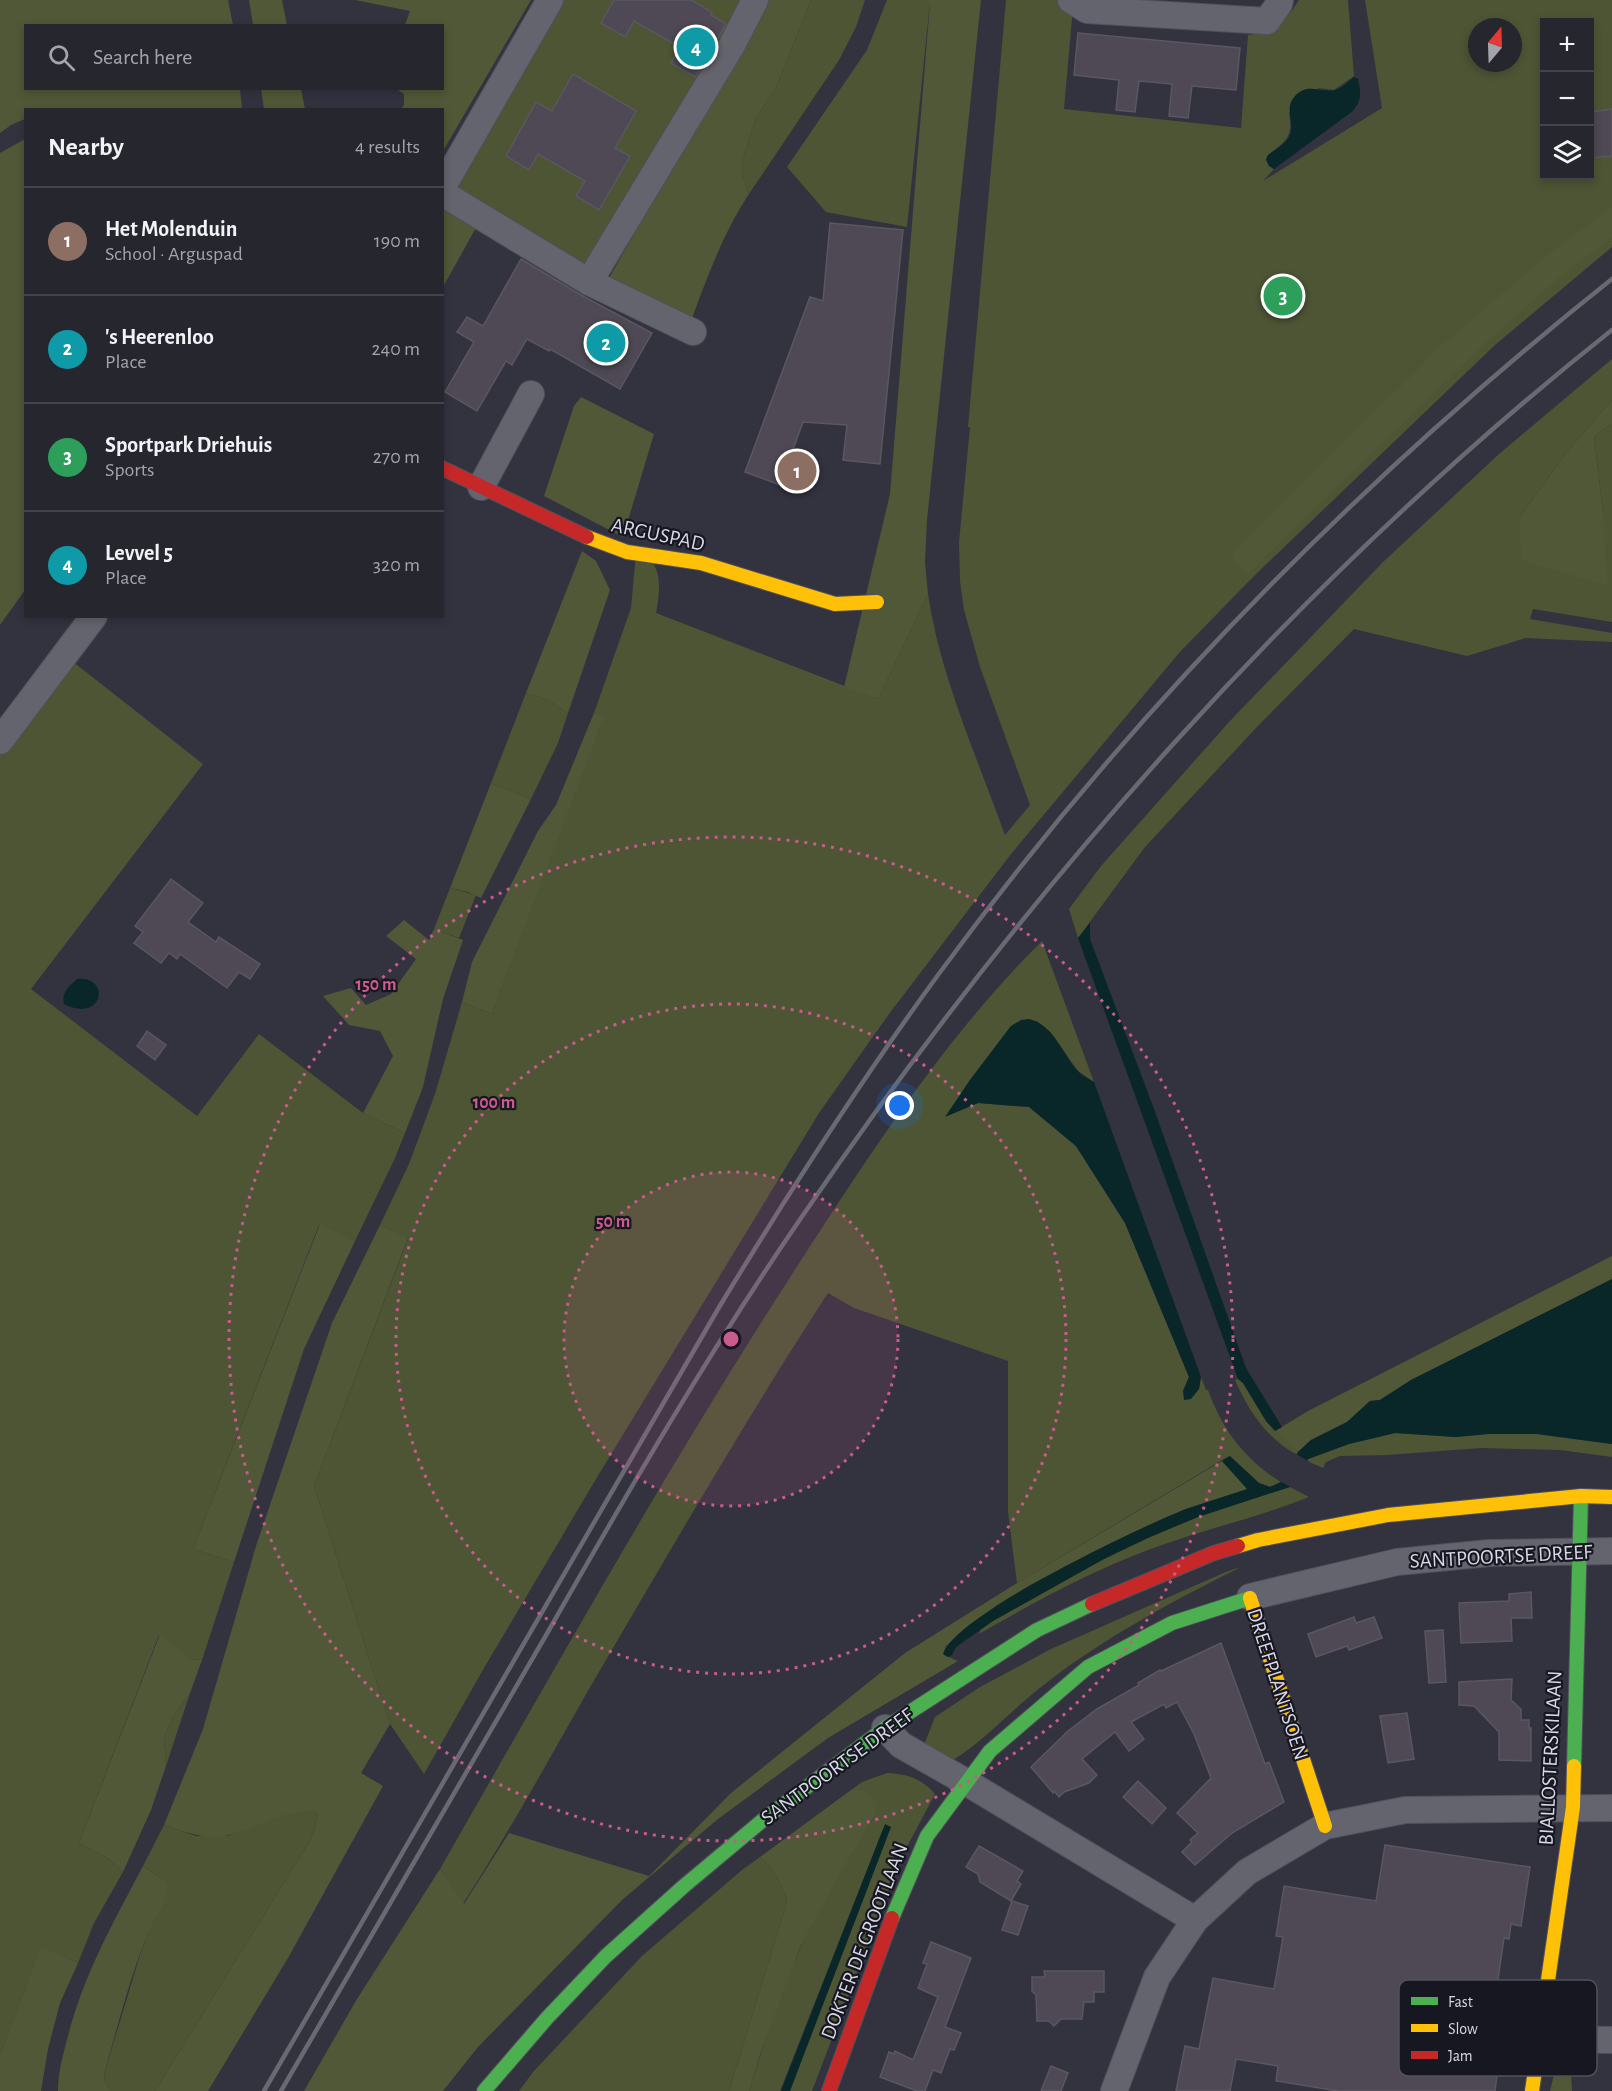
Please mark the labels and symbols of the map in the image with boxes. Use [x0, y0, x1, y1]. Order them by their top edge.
north arrow [1468, 18, 1522, 72]
pin: 4 [676, 24, 716, 70]
pin: 3 [1264, 274, 1302, 318]
pin: 2 [586, 320, 626, 366]
pin: 1 [778, 448, 816, 494]
street label: ARGUSPAD [609, 514, 706, 555]
text: 150 m [356, 976, 396, 994]
your location [885, 1091, 914, 1120]
text: 100 m [473, 1094, 515, 1112]
text: 50 m [596, 1213, 630, 1231]
centre of rings [721, 1329, 741, 1349]
street label: SANTPOORTSE DREEF [1409, 1541, 1594, 1572]
street label: DREEFPLANTSOEN [1243, 1606, 1312, 1763]
street label: BIALLOSTERSKILAAN [1535, 1670, 1566, 1846]
street label: SANTPOORTSE DREEF [757, 1704, 918, 1829]
street label: DOKTER DE GROOTLAAN [817, 1840, 912, 2042]
legend [1399, 1980, 1597, 2076]
text: Fast [1448, 1994, 1473, 2010]
text: Slow [1448, 2021, 1478, 2037]
text: Jam [1448, 2048, 1473, 2064]

